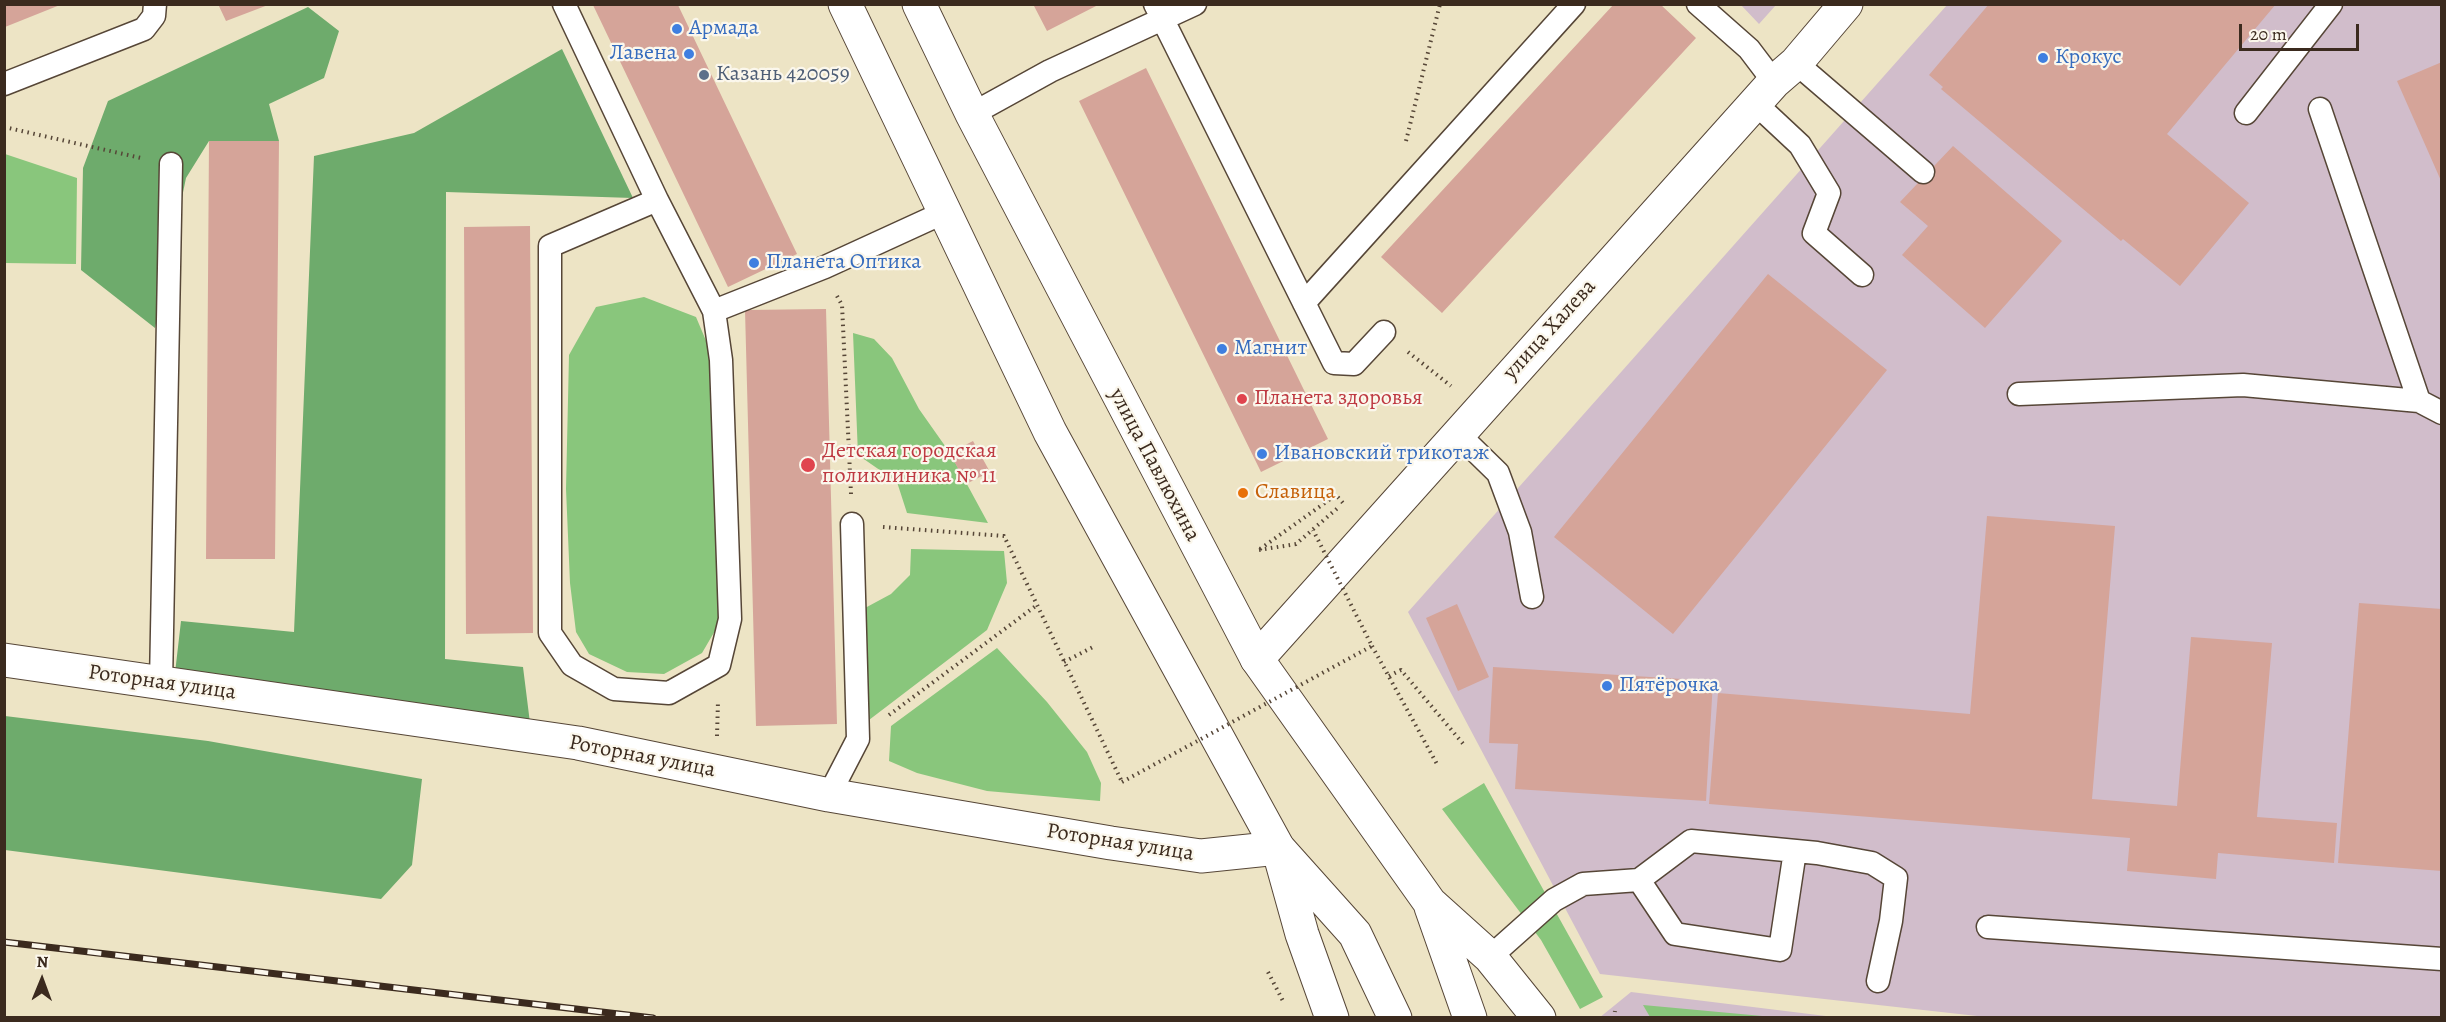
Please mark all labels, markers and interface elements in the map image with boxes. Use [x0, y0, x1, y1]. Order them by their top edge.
scale bar [2242, 12, 2362, 50]
place label: Армада [689, 16, 759, 42]
marker: Армада [670, 22, 684, 36]
text: 20 m [2250, 22, 2287, 46]
place label: Лавена [610, 41, 677, 67]
place label: Крокус [2055, 45, 2122, 71]
marker: Лавена [682, 47, 696, 61]
marker: Крокус [2036, 51, 2050, 65]
place label: Казань 420059 [716, 62, 850, 88]
marker: Казань 420059 [697, 68, 711, 82]
place label: Планета Оптика [766, 250, 921, 276]
marker: Планета Оптика [747, 256, 761, 270]
street label: улица Халева [1498, 274, 1602, 386]
place label: Магнит [1234, 336, 1307, 362]
marker: Магнит [1215, 342, 1229, 356]
street label: улица Павлюхина [1103, 384, 1205, 546]
place label: Планета здоровья [1254, 386, 1423, 412]
marker: Планета здоровья [1235, 392, 1249, 406]
place label: Детская городская поликлиника № 11 [822, 439, 997, 490]
place label: Ивановский трикотаж [1274, 441, 1489, 467]
marker: Ивановский трикотаж [1255, 447, 1269, 461]
marker: Детская городская поликлиника № 11 [799, 456, 817, 474]
place label: Славица [1255, 480, 1336, 506]
marker: Славица [1236, 486, 1250, 500]
street label: Роторная улица [86, 660, 238, 706]
place label: Пятёрочка [1619, 673, 1719, 699]
marker: Пятёрочка [1600, 679, 1614, 693]
street label: Роторная улица [566, 730, 718, 784]
street label: Роторная улица [1044, 818, 1196, 868]
north arrow [12, 950, 72, 1010]
text: N [36, 951, 48, 973]

